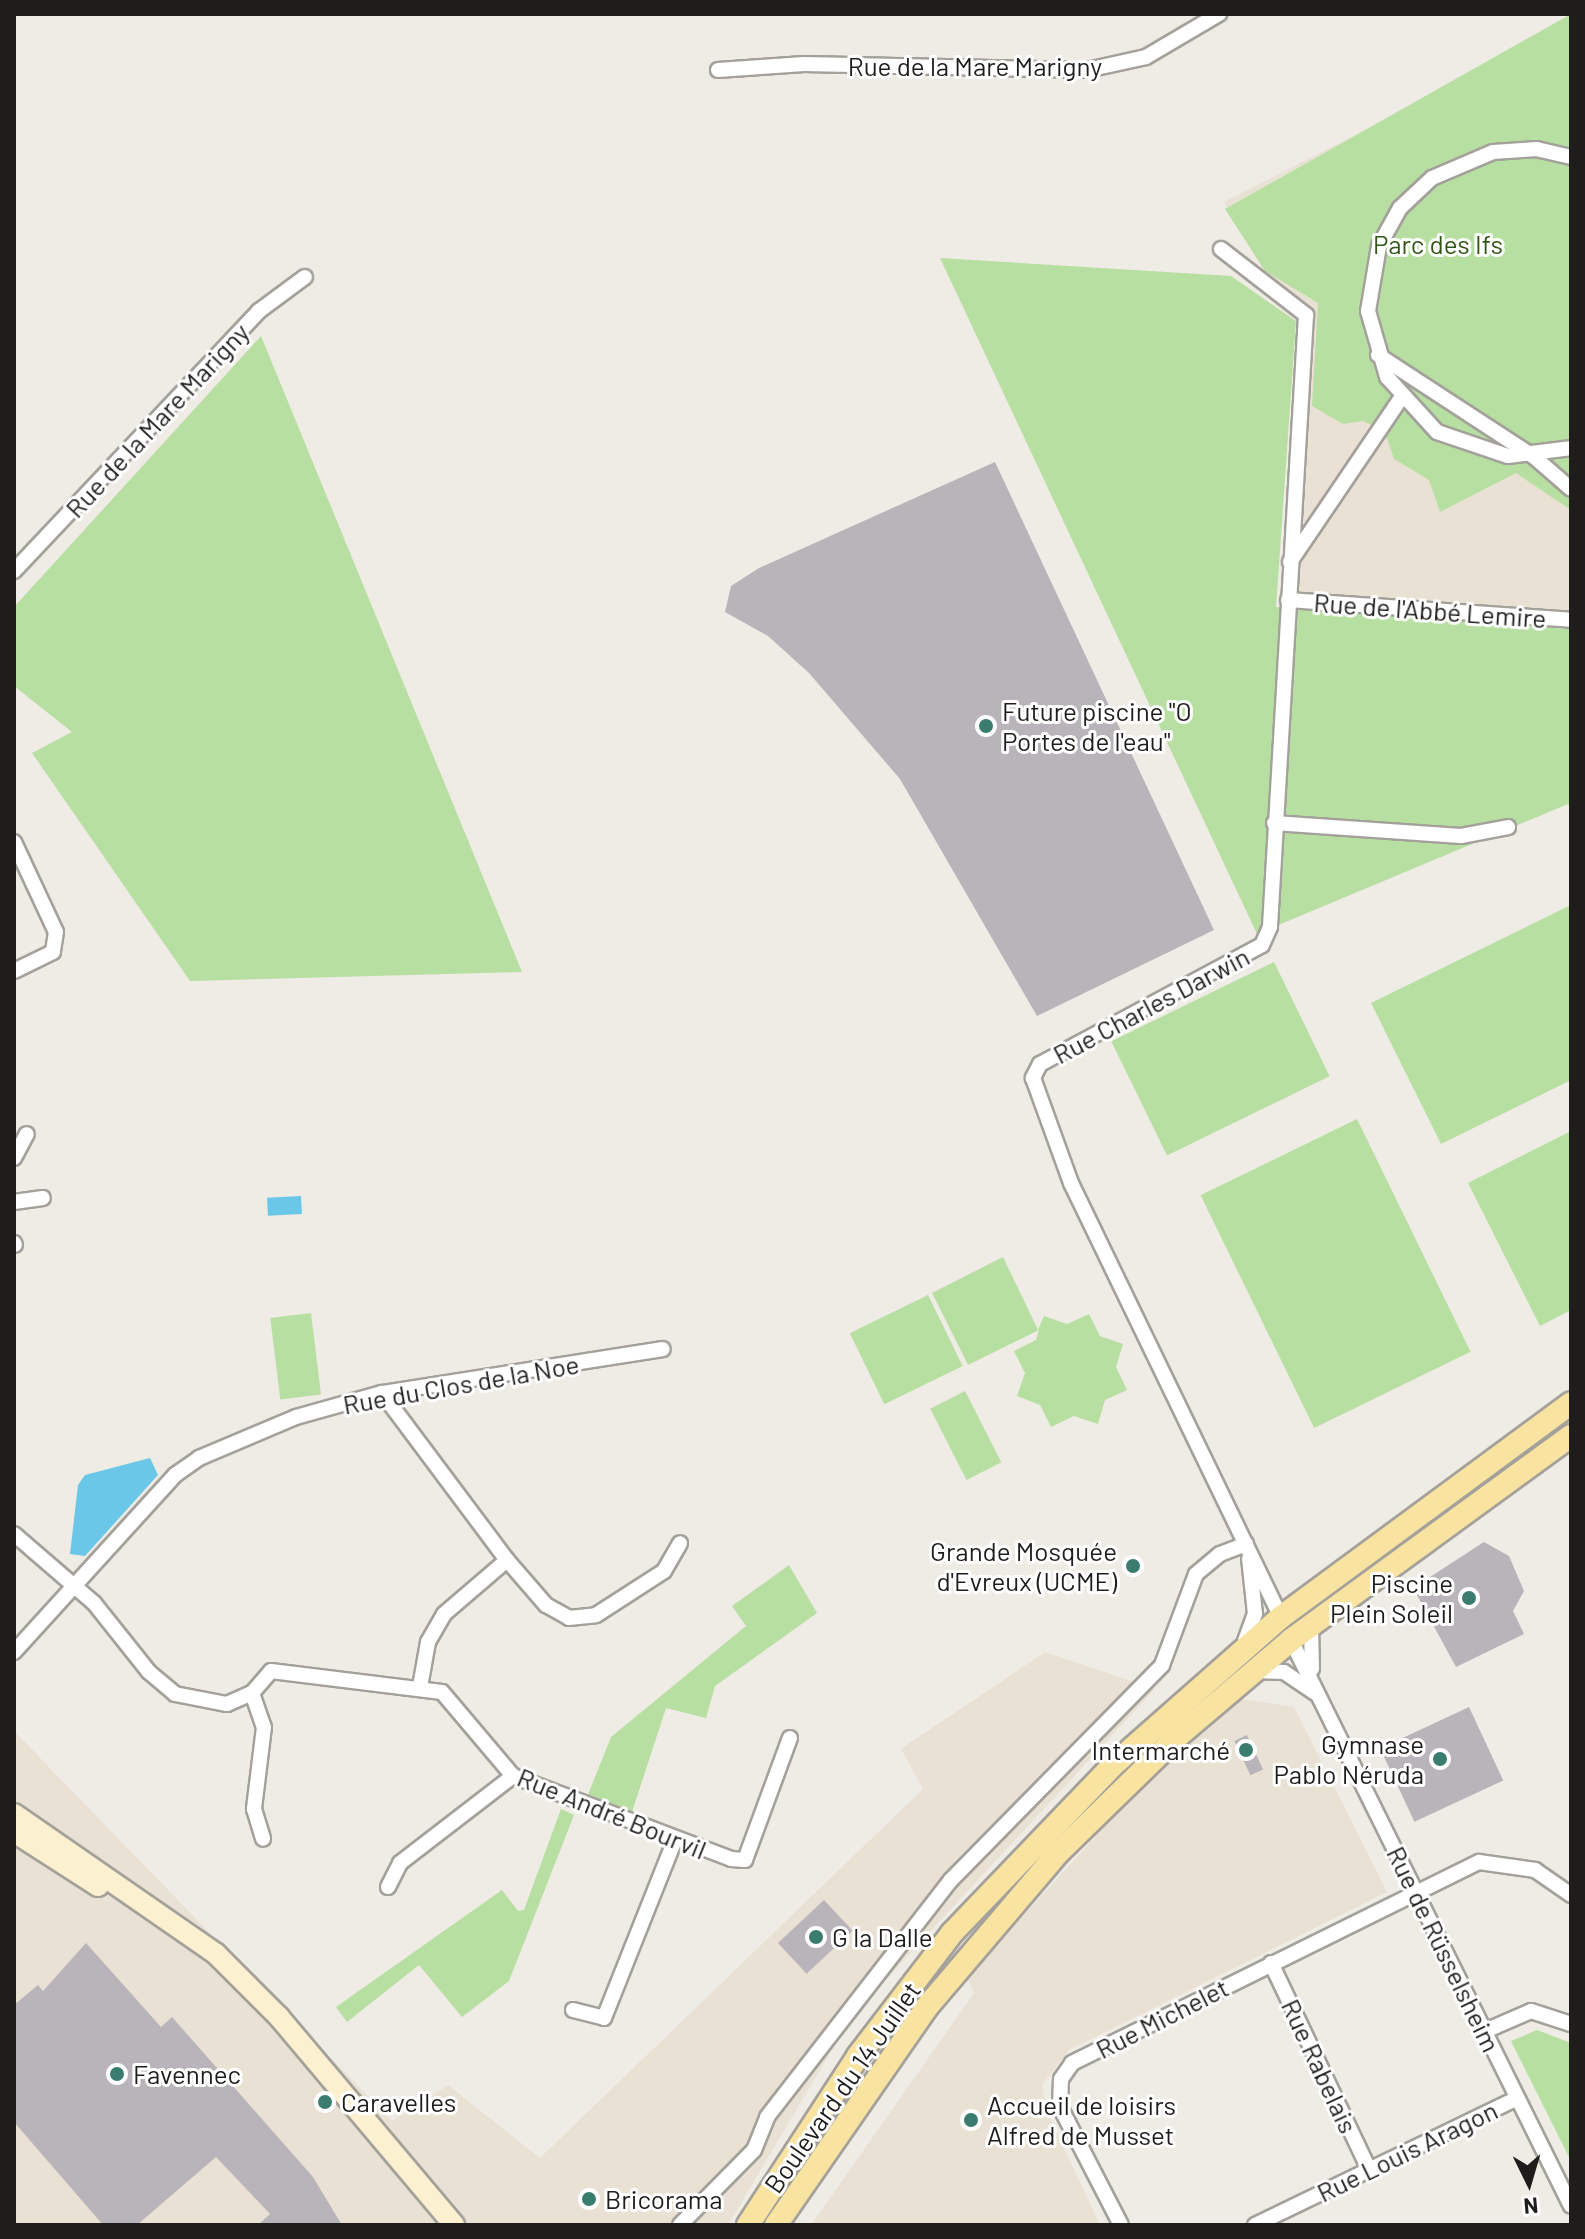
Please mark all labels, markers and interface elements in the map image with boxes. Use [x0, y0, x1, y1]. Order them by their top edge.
street label: Rue de la Mare Marigny [848, 50, 1102, 82]
park label: Parc des Ifs [1373, 228, 1503, 260]
street label: Rue de la Mare Marigny [59, 316, 255, 524]
street label: Rue de l'Abbé Lemire [1313, 586, 1547, 634]
place label: Future piscine "O Portes de l'eau" [1002, 695, 1192, 756]
marker: Future piscine "O Portes de l'eau" [977, 717, 995, 735]
street label: Rue Charles Darwin [1048, 940, 1254, 1070]
street label: Rue du Clos de la Noe [341, 1348, 581, 1420]
place label: Grande Mosquée d'Evreux (UCME) [930, 1535, 1117, 1596]
marker: Grande Mosquée d'Evreux (UCME) [1124, 1557, 1142, 1575]
place label: Piscine Plein Soleil [1330, 1567, 1453, 1628]
marker: Piscine Plein Soleil [1460, 1589, 1478, 1607]
place label: Gymnase Pablo Néruda [1274, 1728, 1424, 1790]
place label: Intermarché [1092, 1734, 1230, 1766]
marker: Intermarché [1237, 1741, 1255, 1759]
marker: Gymnase Pablo Néruda [1431, 1750, 1449, 1768]
street label: Rue André Bourvil [513, 1761, 711, 1865]
street label: Rue de Rüsselsheim [1381, 1841, 1507, 2057]
place label: G la Dalle [832, 1921, 933, 1953]
marker: G la Dalle [807, 1928, 825, 1946]
street label: Rue Michelet [1091, 1971, 1233, 2065]
street label: Boulevard du 14 Juillet [757, 1975, 927, 2199]
street label: Rue Rabelais [1275, 1994, 1365, 2138]
place label: Favennec [133, 2058, 241, 2090]
marker: Favennec [108, 2065, 126, 2083]
place label: Caravelles [341, 2086, 456, 2118]
place label: Accueil de loisirs Alfred de Musset [987, 2089, 1176, 2150]
marker: Caravelles [316, 2093, 334, 2111]
street label: Rue Louis Aragon [1312, 2094, 1502, 2208]
marker: Accueil de loisirs Alfred de Musset [962, 2111, 980, 2129]
north arrow [1489, 2143, 1569, 2223]
place label: Bricorama [605, 2183, 722, 2215]
marker: Bricorama [580, 2190, 598, 2208]
text: N [1523, 2193, 1540, 2220]

